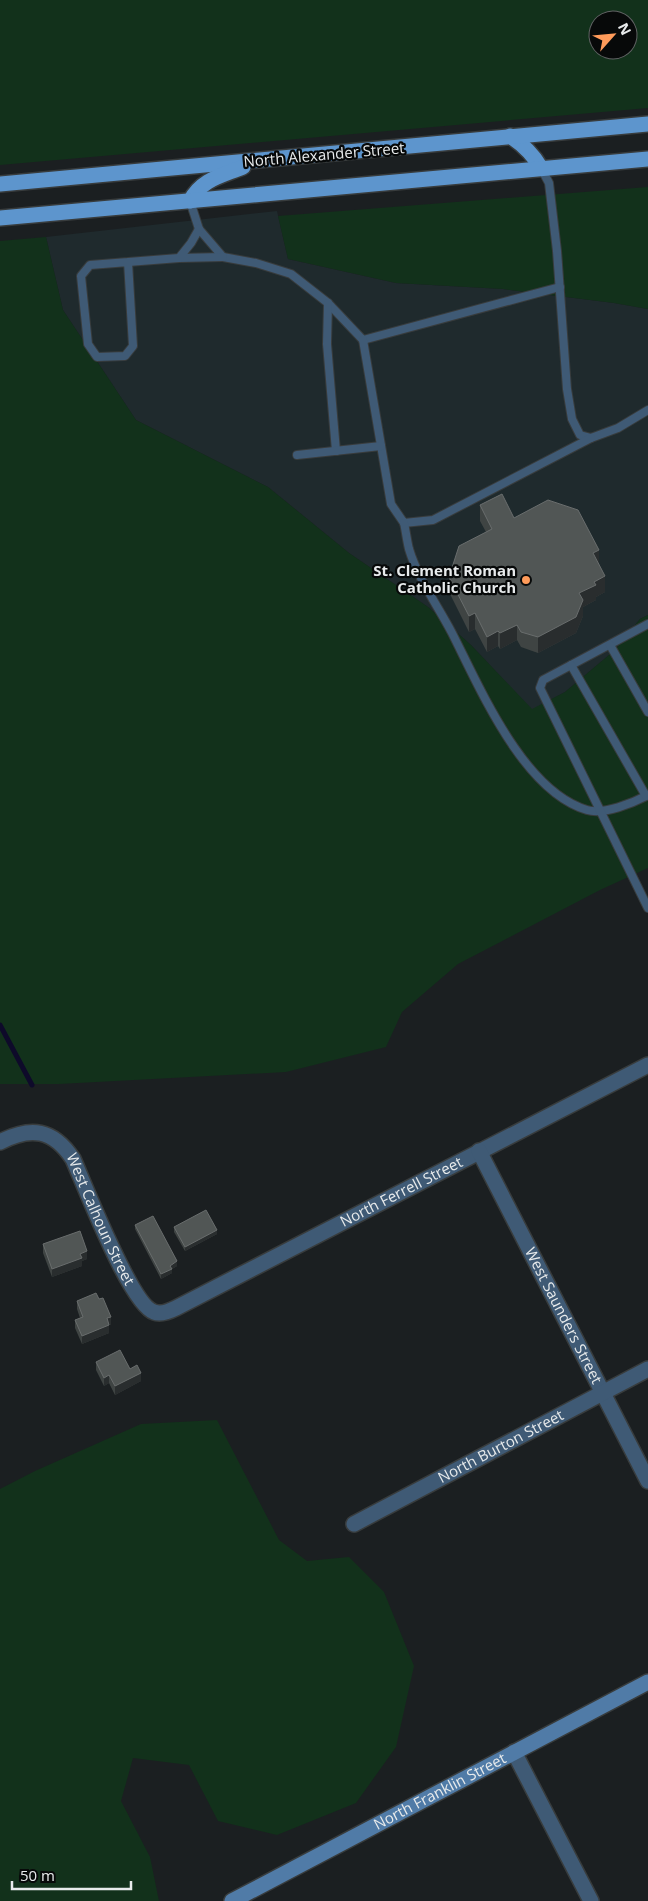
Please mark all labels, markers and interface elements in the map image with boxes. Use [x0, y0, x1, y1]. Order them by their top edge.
north arrow [588, 10, 638, 60]
text: N [614, 19, 636, 38]
street label: North Alexander Street [243, 137, 405, 171]
place label: St. Clement Roman Catholic Church [373, 560, 516, 597]
marker: St. Clement Roman Catholic Church [520, 574, 532, 586]
street label: West Calhoun Street [63, 1150, 140, 1289]
street label: North Ferrell Street [336, 1151, 466, 1231]
street label: West Saunders Street [521, 1244, 607, 1387]
street label: North Burton Street [434, 1404, 567, 1487]
street label: North Franklin Street [370, 1748, 509, 1834]
scale bar [12, 1858, 131, 1890]
text: 50 m [20, 1865, 55, 1885]

